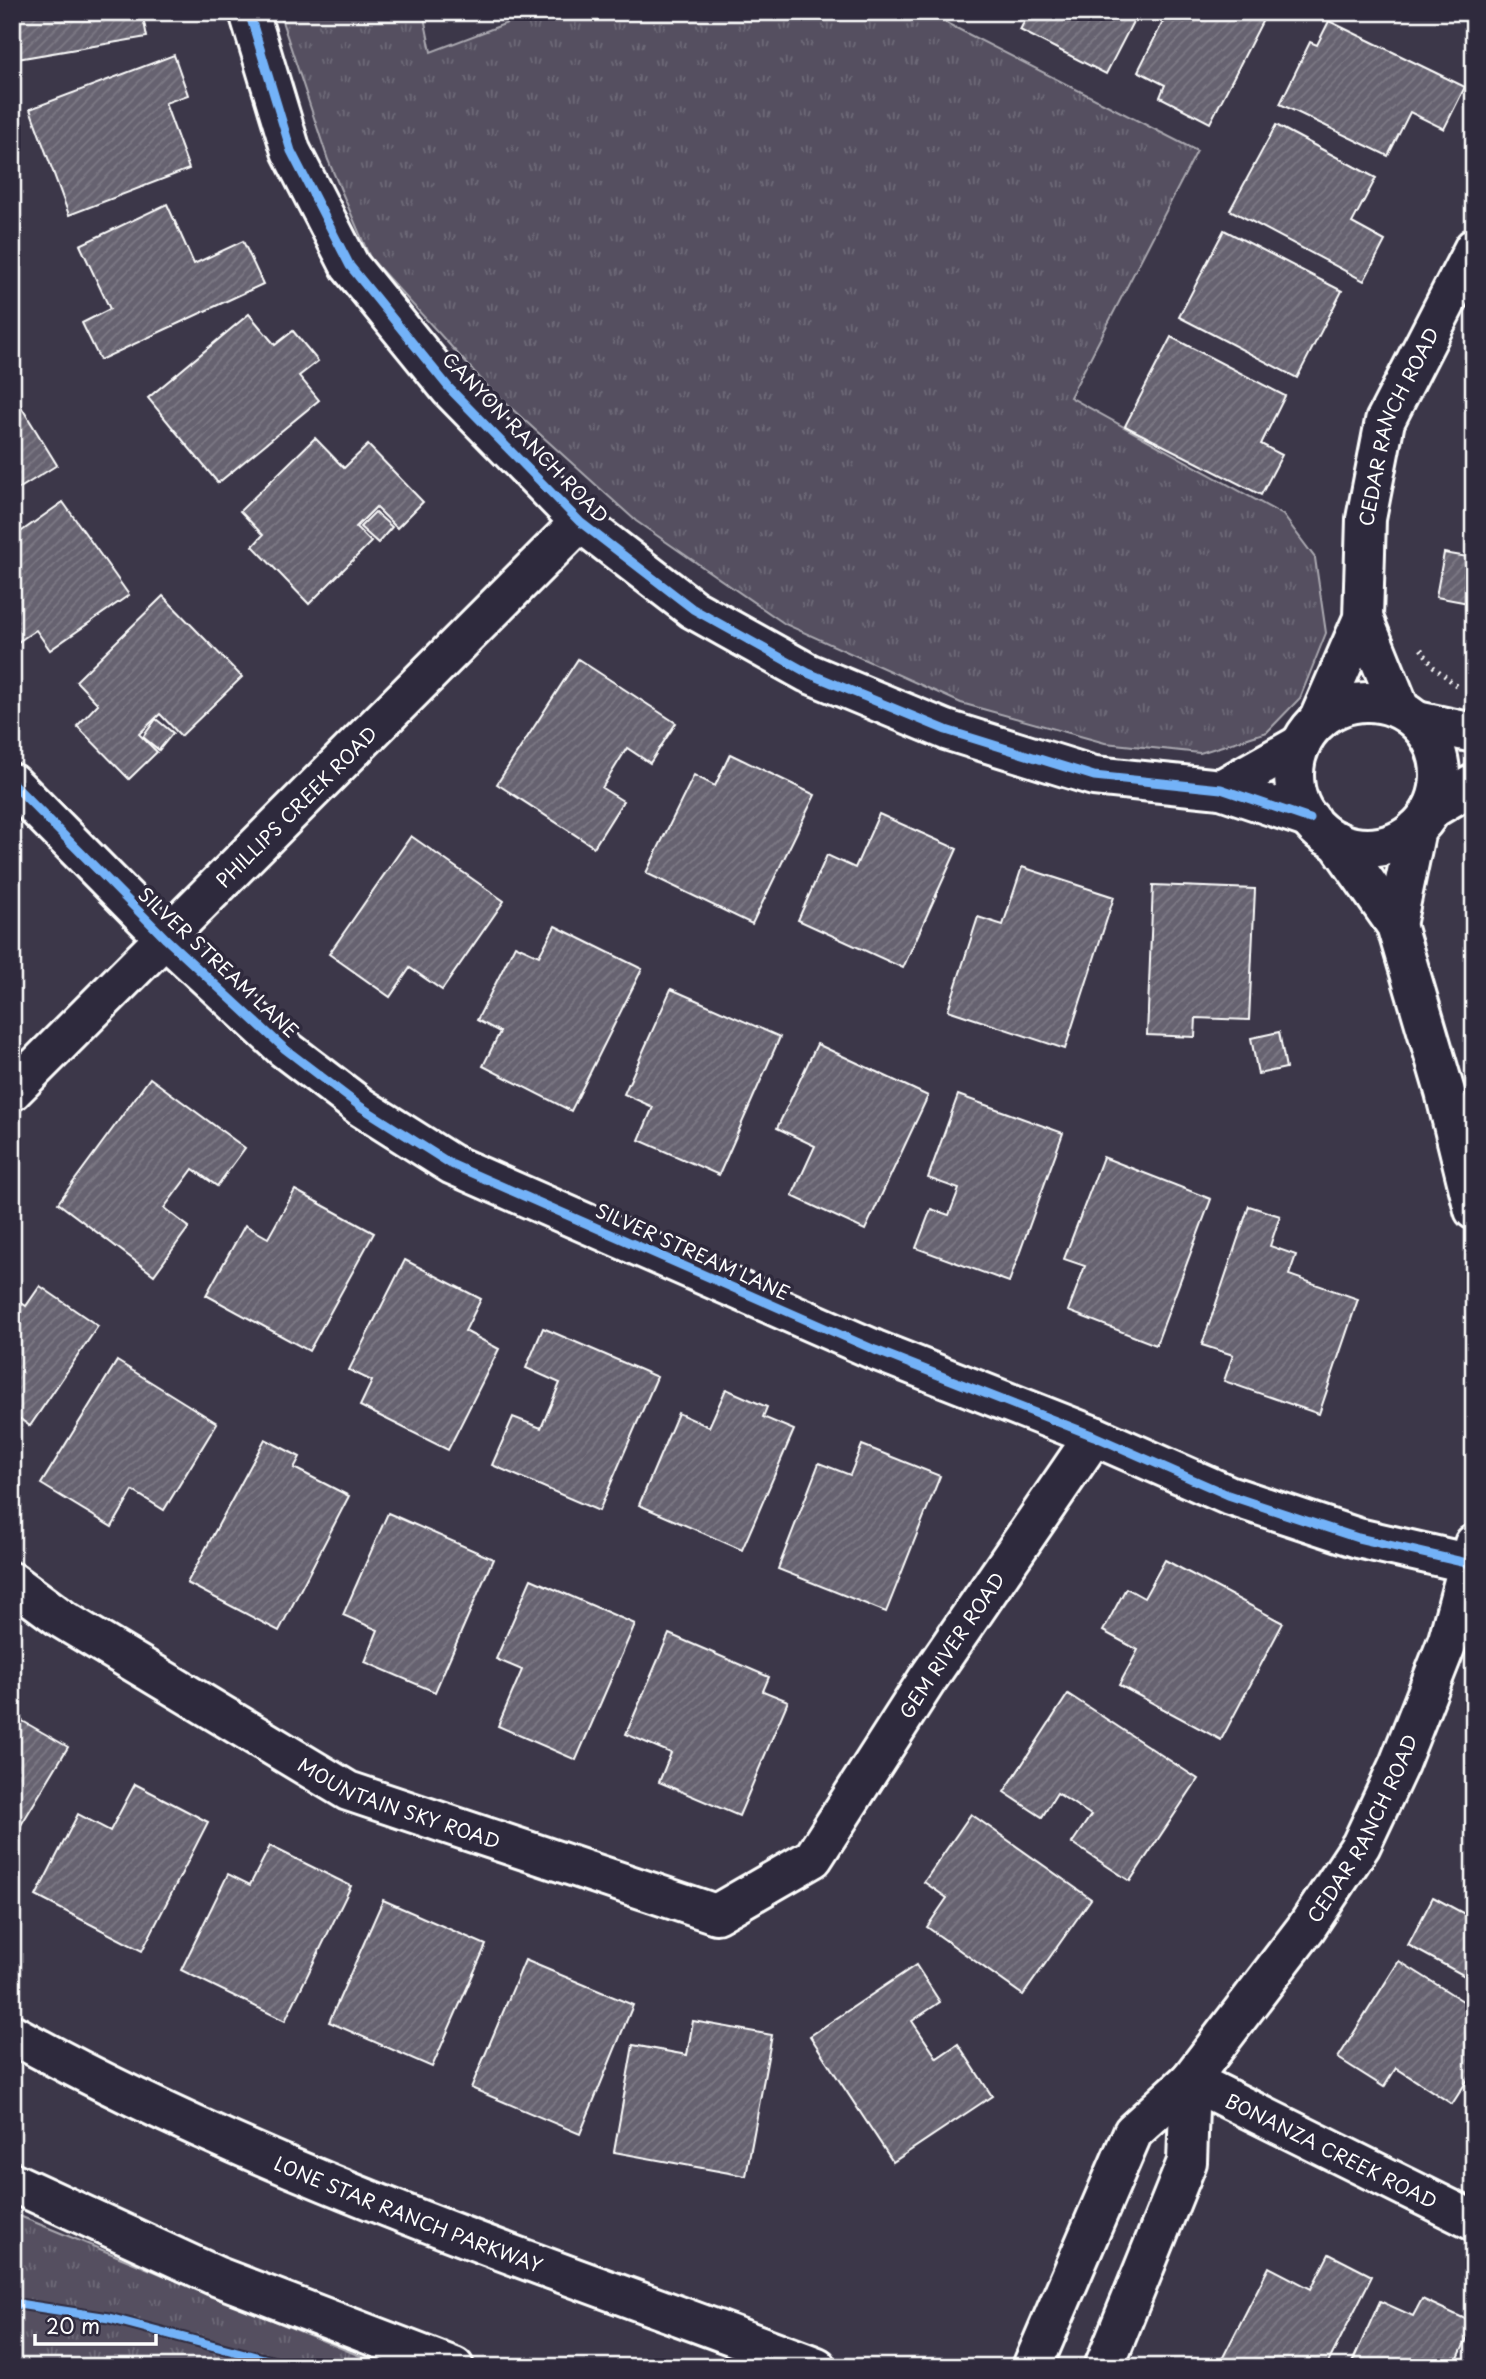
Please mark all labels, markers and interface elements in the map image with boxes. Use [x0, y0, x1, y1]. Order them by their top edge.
street label: CEDAR RANCH ROAD [1351, 322, 1445, 528]
street label: CANYON RANCH ROAD [437, 345, 615, 529]
street label: PHILLIPS CREEK ROAD [209, 719, 383, 894]
street label: SILVER STREAM LANE [133, 880, 305, 1044]
street label: SILVER STREAM LANE [591, 1196, 795, 1306]
street label: GEM RIVER ROAD [892, 1566, 1011, 1724]
street label: CEDAR RANCH ROAD [1300, 1730, 1423, 1928]
street label: MOUNTAIN SKY ROAD [293, 1750, 504, 1855]
street label: BONANZA CREEK ROAD [1221, 2086, 1442, 2215]
street label: LONE STAR RANCH PARKWAY [270, 2148, 547, 2279]
scale bar [35, 2302, 156, 2346]
text: 20 m [46, 2309, 100, 2341]

